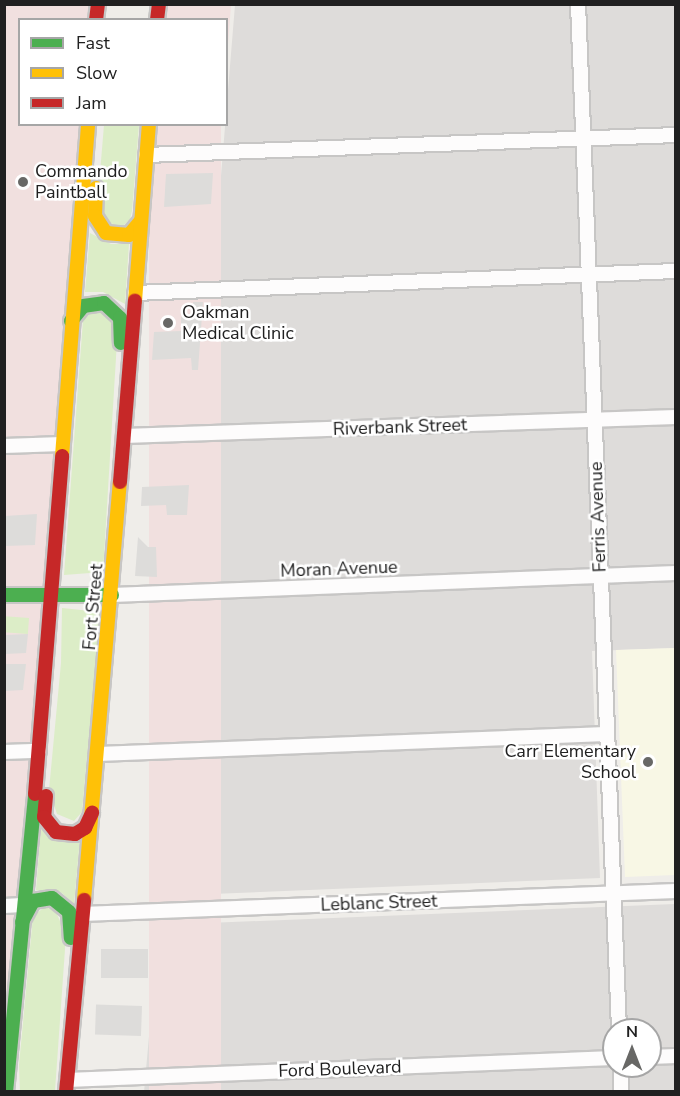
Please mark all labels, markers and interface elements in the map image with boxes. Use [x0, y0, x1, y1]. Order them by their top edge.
legend [18, 18, 228, 126]
text: Fast [76, 31, 110, 55]
text: Slow [76, 61, 117, 85]
text: Jam [76, 91, 107, 115]
place label: Commando Paintball [35, 161, 128, 204]
marker: Commando Paintball [16, 175, 30, 189]
place label: Oakman Medical Clinic [182, 302, 294, 344]
marker: Oakman Medical Clinic [159, 314, 177, 332]
street label: Riverbank Street [332, 414, 468, 440]
street label: Ferris Avenue [585, 461, 611, 573]
street label: Moran Avenue [280, 556, 398, 582]
street label: Fort Street [78, 563, 108, 651]
place label: Carr Elementary School [505, 741, 636, 783]
marker: Carr Elementary School [641, 755, 655, 769]
street label: Leblanc Street [320, 890, 438, 916]
north arrow [602, 1018, 662, 1078]
text: N [626, 1021, 638, 1043]
street label: Ford Boulevard [278, 1056, 402, 1082]

